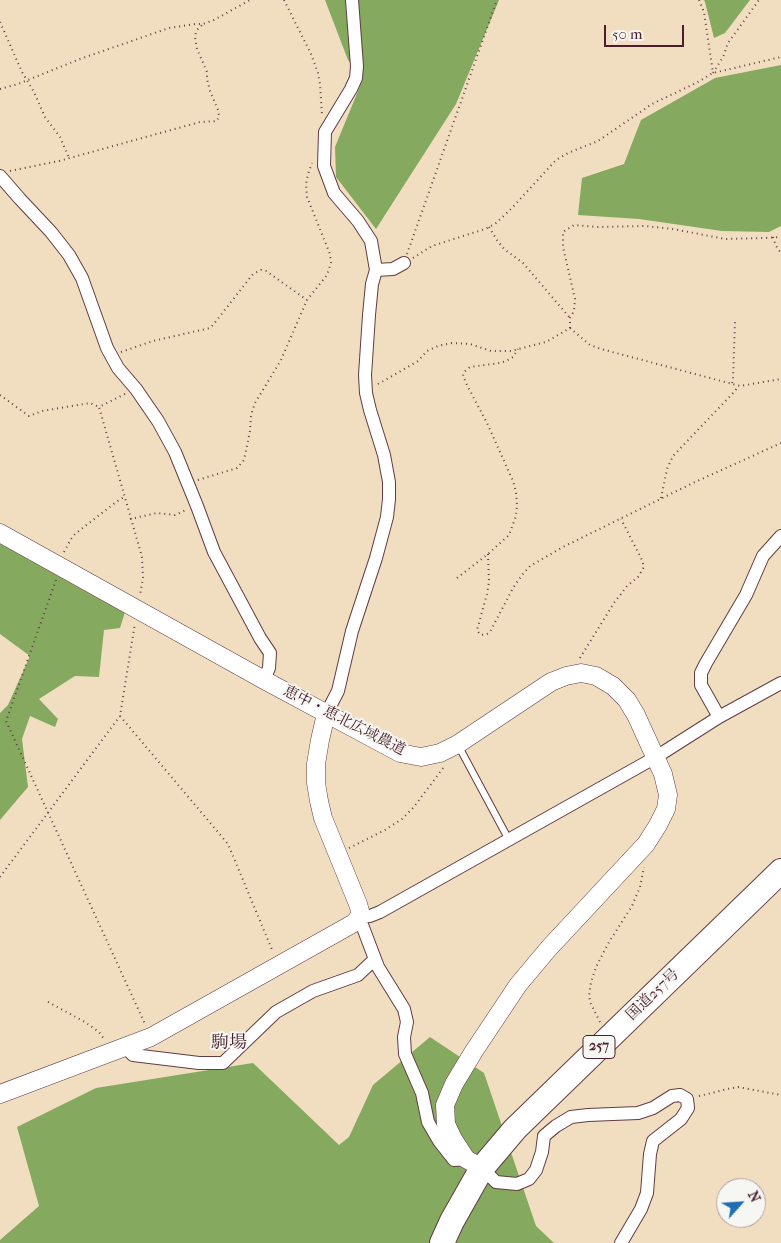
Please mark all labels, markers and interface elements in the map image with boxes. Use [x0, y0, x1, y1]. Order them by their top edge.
scale bar [606, 15, 686, 47]
text: 50 m [612, 25, 642, 43]
street label: 恵中・恵北広域農道 [280, 682, 408, 760]
street label: 国道257号 [623, 965, 683, 1025]
district label: 駒場 [211, 1033, 247, 1055]
road number: 257 [583, 1036, 615, 1058]
north arrow [716, 1178, 766, 1228]
text: N [744, 1188, 764, 1205]

